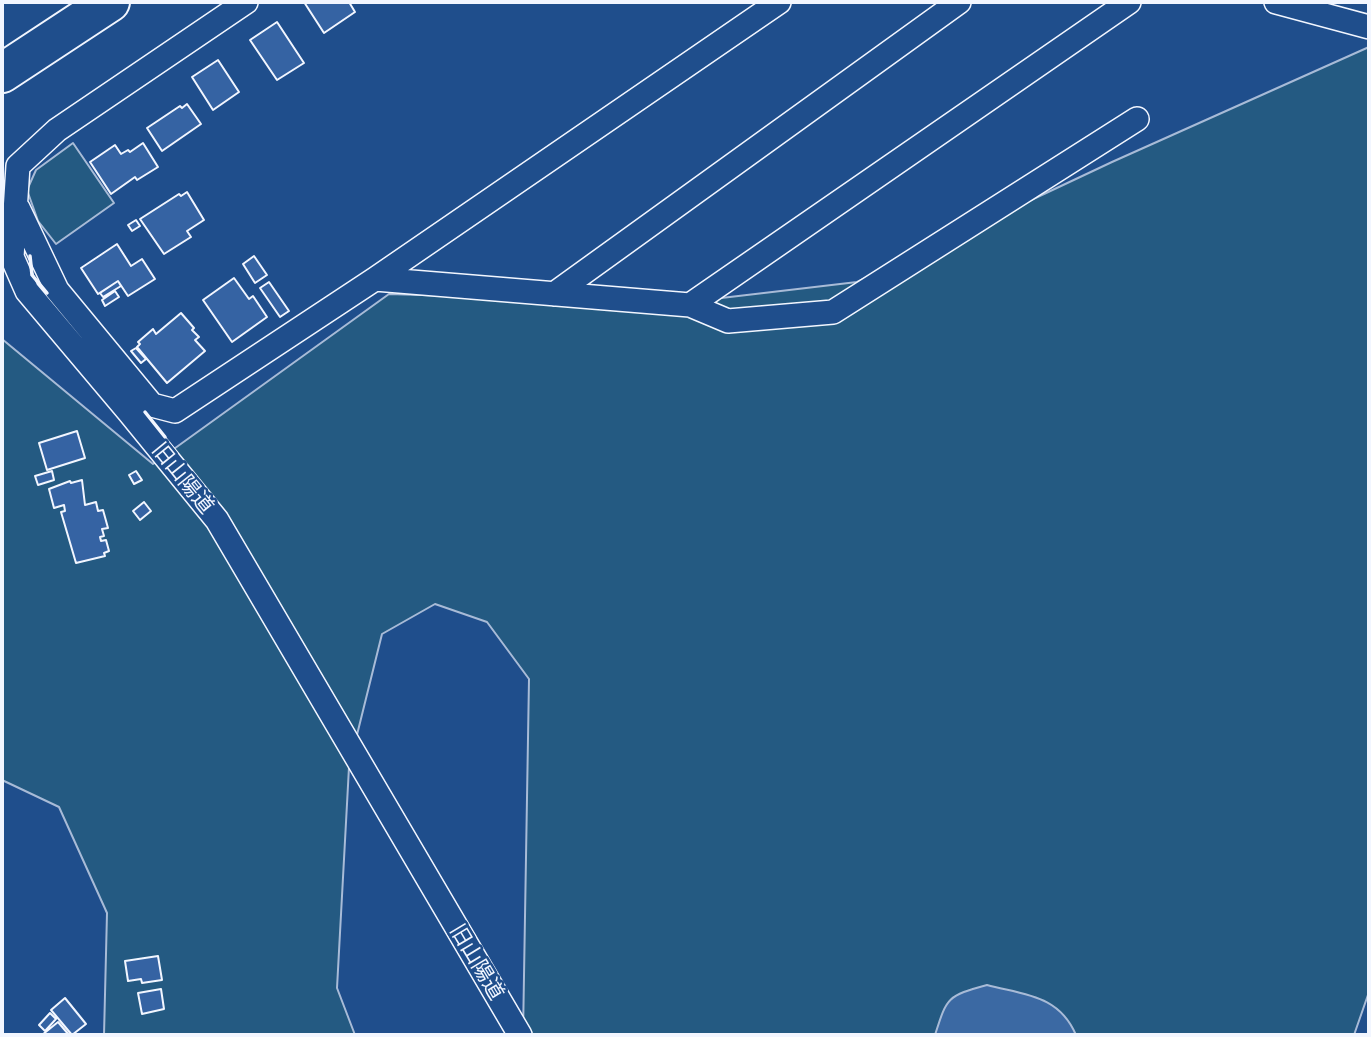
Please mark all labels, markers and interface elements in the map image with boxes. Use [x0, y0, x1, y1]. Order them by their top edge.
street label: 旧山陽道 [147, 437, 219, 519]
street label: 旧山陽道 [445, 920, 509, 1004]

